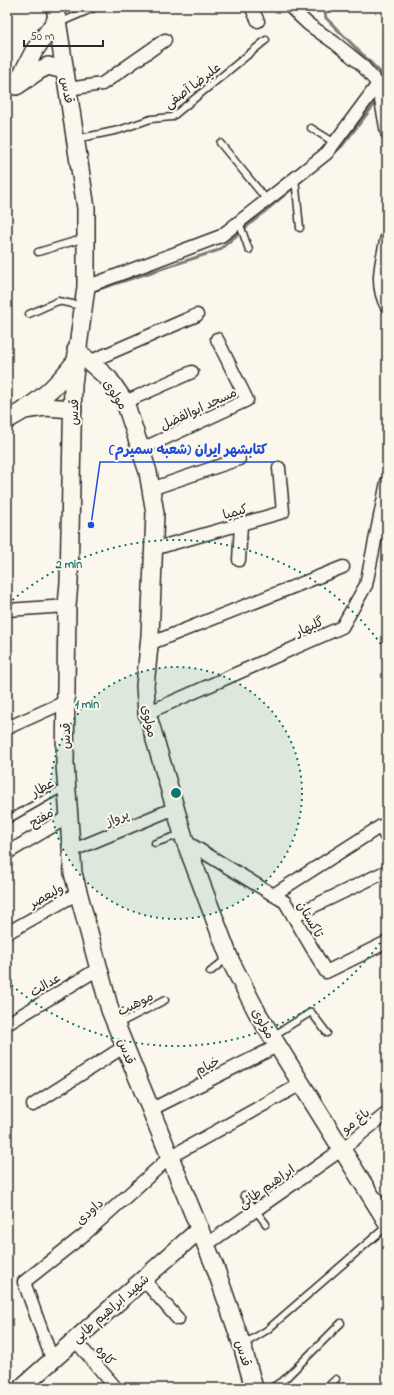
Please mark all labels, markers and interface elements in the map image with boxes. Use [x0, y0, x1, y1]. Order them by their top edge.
scale bar [24, 22, 103, 48]
text: 50 m [30, 28, 54, 46]
street label: علیرضا آصفی [161, 59, 225, 114]
street label: قدس [55, 75, 78, 105]
street label: مولوی [98, 376, 132, 414]
street label: مسجد ابوالفضل [157, 383, 240, 435]
street label: قدس [65, 399, 84, 426]
callout: کتابشهر ایران (شعبه سمیرم) [100, 436, 275, 462]
text: کتابشهر ایران (شعبه سمیرم) [108, 440, 268, 461]
street label: کیمیا [221, 500, 250, 525]
text: 2 min [55, 556, 82, 574]
street label: گلبهار [291, 613, 327, 642]
text: 1 min [75, 696, 99, 714]
street label: مولوی [136, 703, 161, 739]
street label: قدس [57, 723, 76, 749]
street label: عطار [27, 774, 58, 803]
centre of rings [169, 786, 183, 800]
street label: مفتح [26, 804, 57, 833]
street label: پرواز [102, 805, 132, 832]
street label: ولیعصر [25, 879, 67, 914]
street label: تاکستان [292, 898, 328, 942]
street label: عدالت [27, 969, 65, 1002]
street label: موهبت [114, 987, 157, 1021]
street label: مولوی [246, 1005, 279, 1043]
street label: قدس [112, 1036, 139, 1067]
street label: خیام [192, 1052, 224, 1081]
street label: باغ مو [337, 1104, 374, 1139]
street label: ابراهیم طائی [235, 1161, 299, 1214]
street label: داودی [72, 1194, 108, 1230]
street label: شهید ابراهیم طایی [68, 1270, 154, 1348]
street label: قدس [230, 1338, 256, 1369]
street label: کاوه [91, 1342, 119, 1371]

